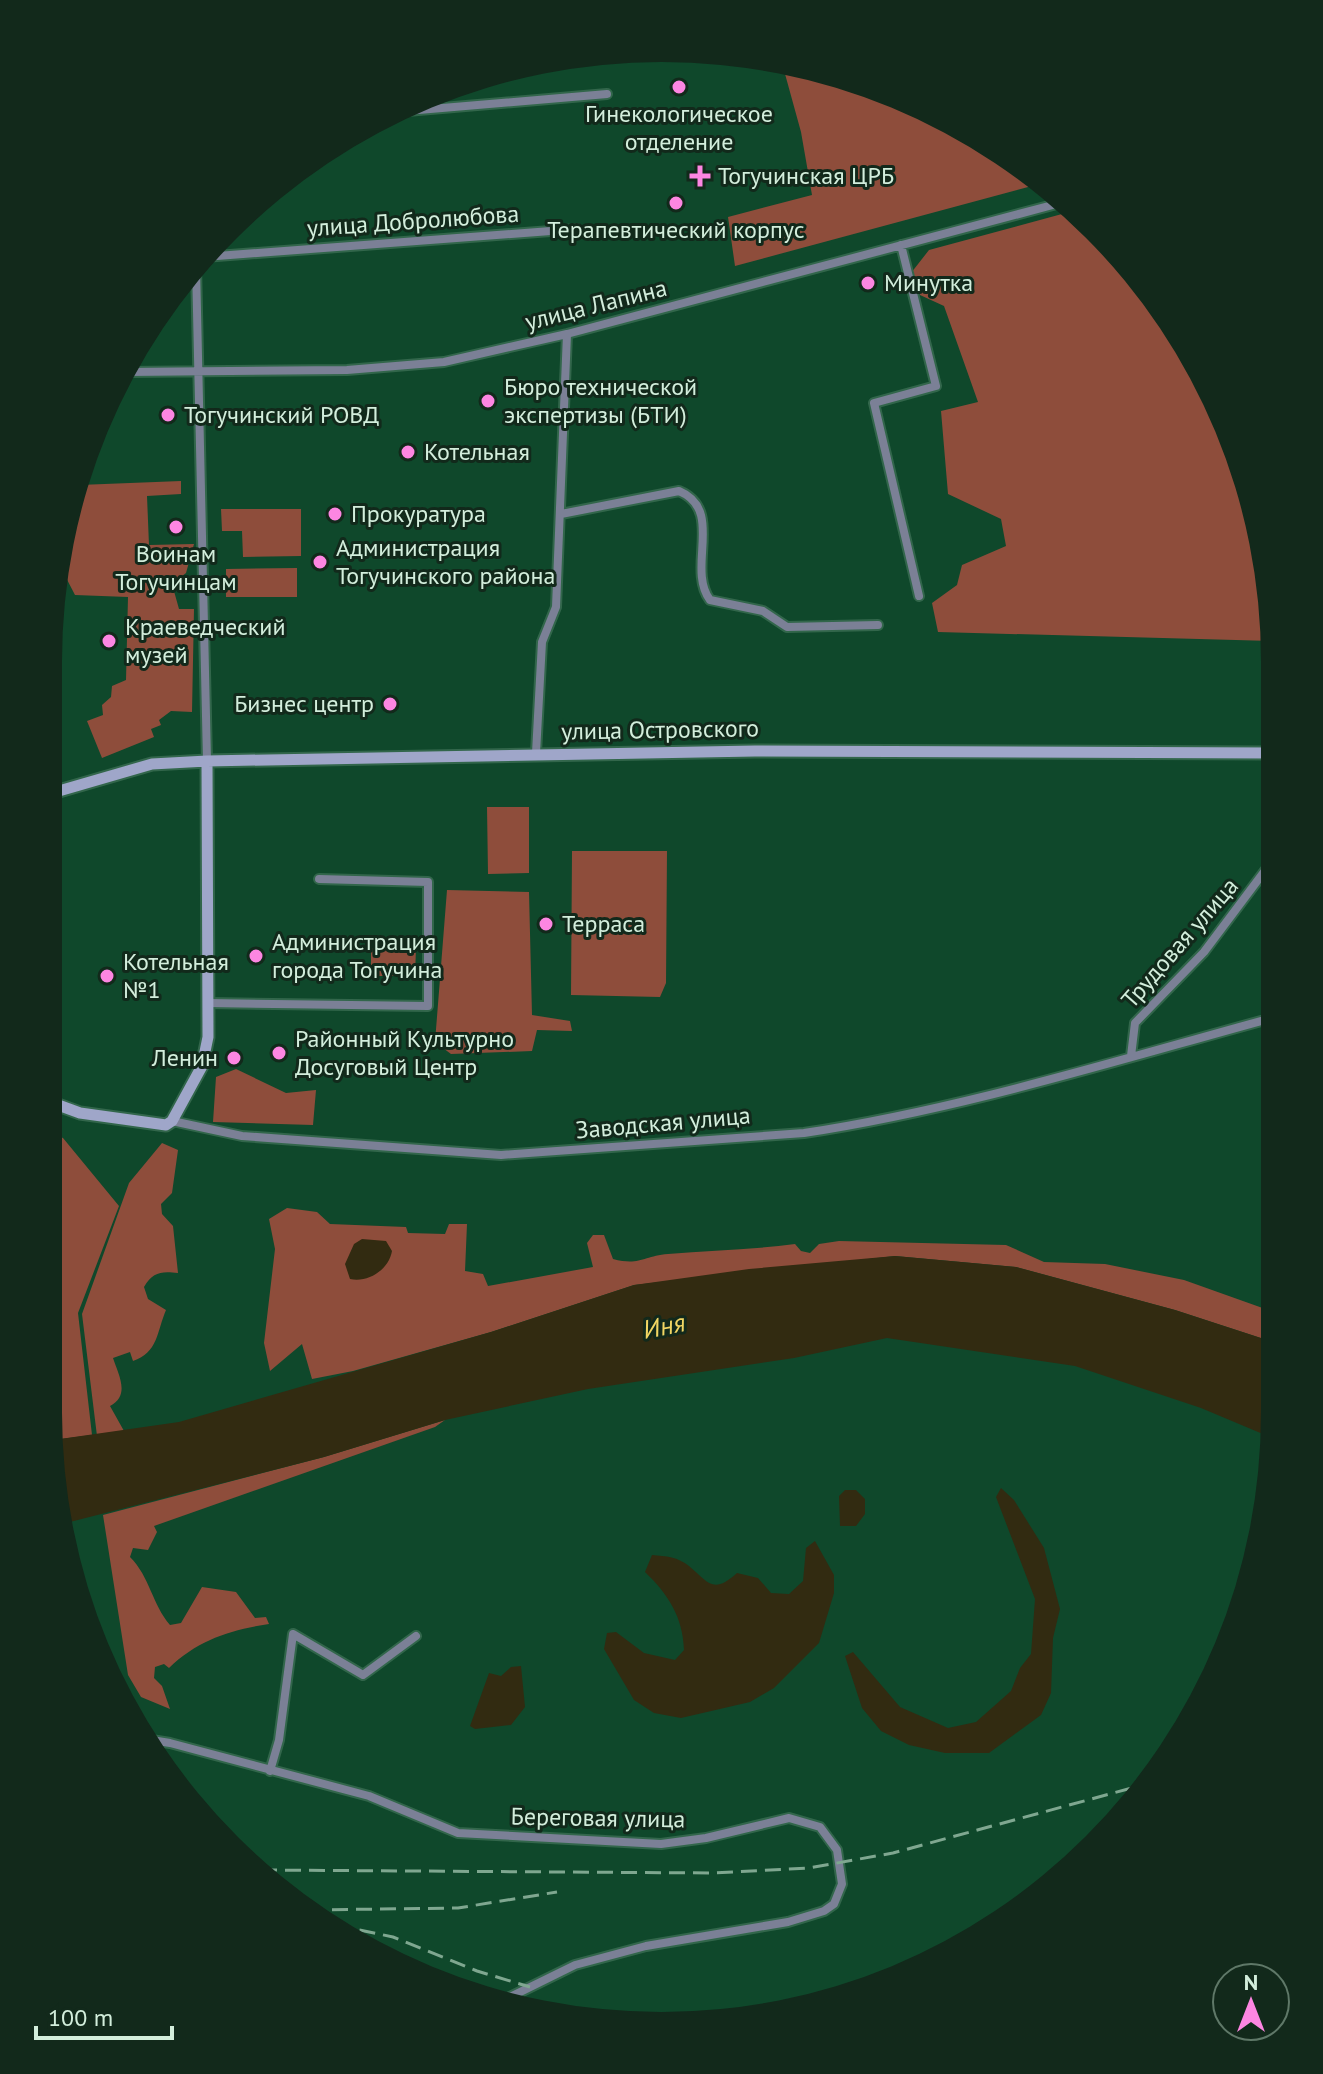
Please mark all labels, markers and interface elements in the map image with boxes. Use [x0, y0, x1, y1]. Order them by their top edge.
marker: Гинекологическое отделение [670, 78, 688, 96]
place label: Гинекологическое отделение [585, 98, 773, 157]
place label: Тогучинская ЦРБ [718, 160, 894, 191]
marker: Тогучинская ЦРБ [689, 165, 711, 187]
marker: Терапевтический корпус [667, 194, 685, 212]
street label: улица Добролюбова [306, 198, 520, 243]
place label: Терапевтический корпус [547, 214, 805, 245]
place label: Минутка [884, 267, 973, 298]
street label: улица Лапина [522, 272, 670, 337]
marker: Минутка [859, 274, 877, 292]
place label: Бюро технической экспертизы (БТИ) [504, 371, 697, 430]
marker: Бюро технической экспертизы (БТИ) [479, 392, 497, 410]
place label: Тогучинский РОВД [184, 399, 379, 430]
marker: Тогучинский РОВД [159, 406, 177, 424]
place label: Котельная [424, 436, 530, 467]
marker: Котельная [399, 443, 417, 461]
place label: Прокуратура [351, 498, 486, 529]
marker: Прокуратура [326, 505, 344, 523]
marker: Воинам Тогучинцам [167, 518, 185, 536]
place label: Администрация Тогучинского района [336, 532, 555, 591]
place label: Воинам Тогучинцам [115, 538, 237, 597]
marker: Администрация Тогучинского района [311, 553, 329, 571]
place label: Краеведческий музей [125, 611, 286, 670]
marker: Краеведческий музей [100, 632, 118, 650]
place label: Бизнес центр [234, 688, 374, 719]
marker: Бизнес центр [381, 695, 399, 713]
street label: улица Островского [561, 712, 759, 747]
street label: Трудовая улица [1115, 871, 1245, 1014]
place label: Терраса [562, 908, 645, 939]
marker: Терраса [537, 915, 555, 933]
place label: Администрация города Тогучина [272, 926, 442, 985]
place label: Котельная №1 [123, 946, 229, 1005]
marker: Администрация города Тогучина [247, 947, 265, 965]
marker: Котельная №1 [98, 967, 116, 985]
place label: Районный Культурно Досуговый Центр [295, 1023, 514, 1082]
place label: Ленин [151, 1042, 218, 1073]
marker: Районный Культурно Досуговый Центр [270, 1044, 288, 1062]
marker: Ленин [225, 1049, 243, 1067]
street label: Заводская улица [574, 1099, 752, 1146]
water label: Иня [640, 1305, 688, 1346]
street label: Береговая улица [510, 1800, 686, 1835]
north arrow [1211, 1962, 1291, 2042]
text: N [1244, 1968, 1258, 1996]
scale bar [36, 1990, 172, 2040]
text: 100 m [48, 2002, 113, 2033]

